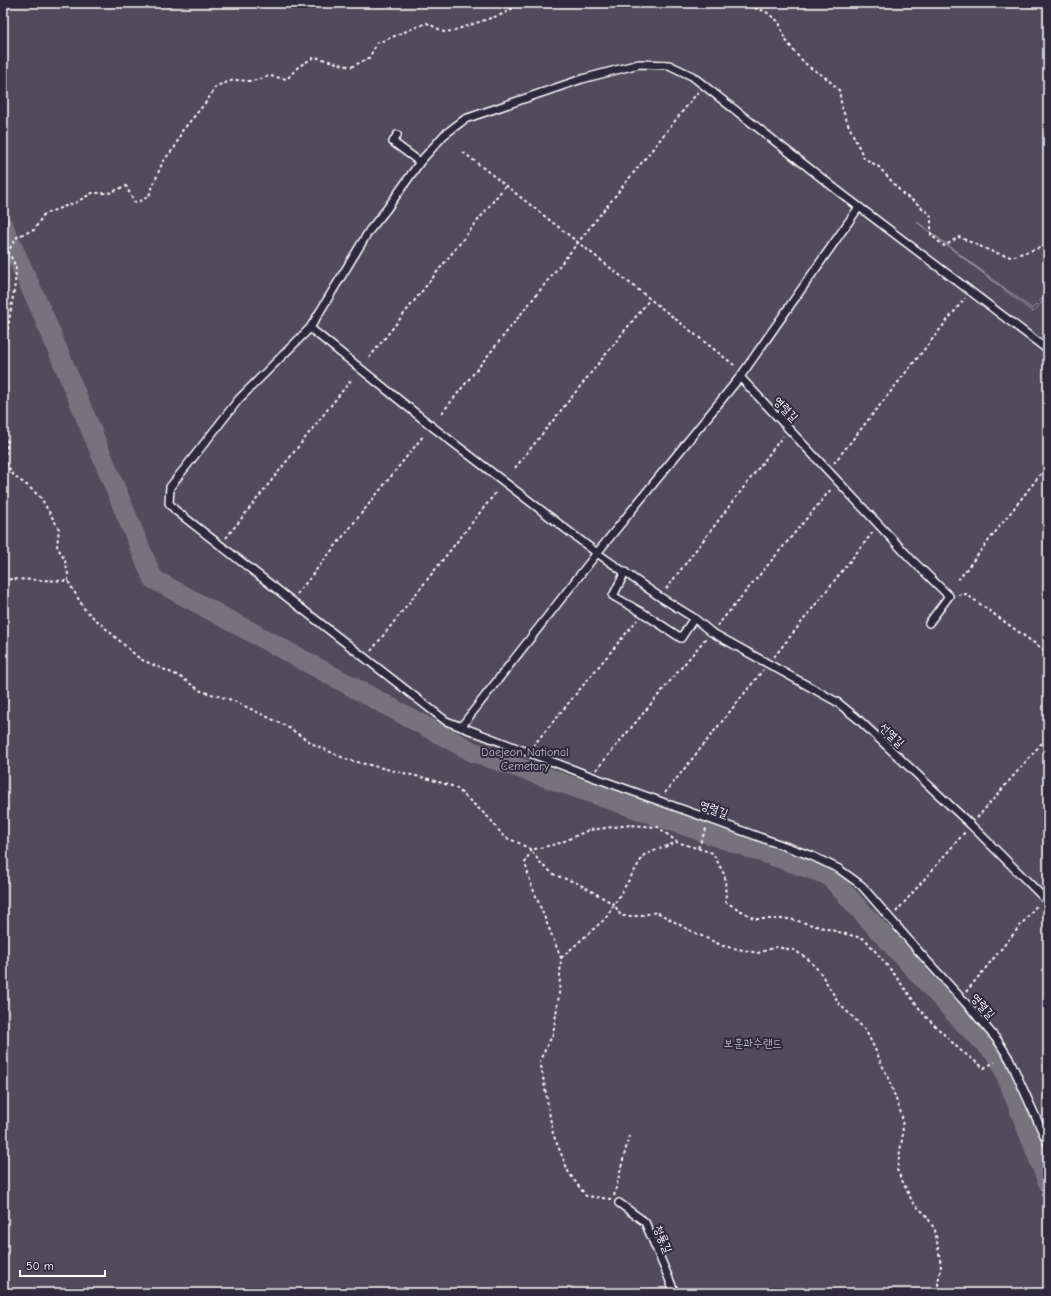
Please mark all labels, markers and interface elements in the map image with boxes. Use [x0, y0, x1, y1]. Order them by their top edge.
street label: 영렬길 [771, 394, 801, 425]
street label: 선열길 [877, 720, 908, 750]
park label: Daejeon National Cemetary [481, 745, 569, 773]
street label: 영렬길 [698, 797, 730, 821]
street label: 영렬길 [968, 990, 998, 1022]
park label: 보훈과수랜드 [724, 1036, 782, 1050]
street label: 청룡길 [651, 1223, 675, 1255]
scale bar [20, 1252, 105, 1278]
text: 50 m [26, 1259, 54, 1273]

